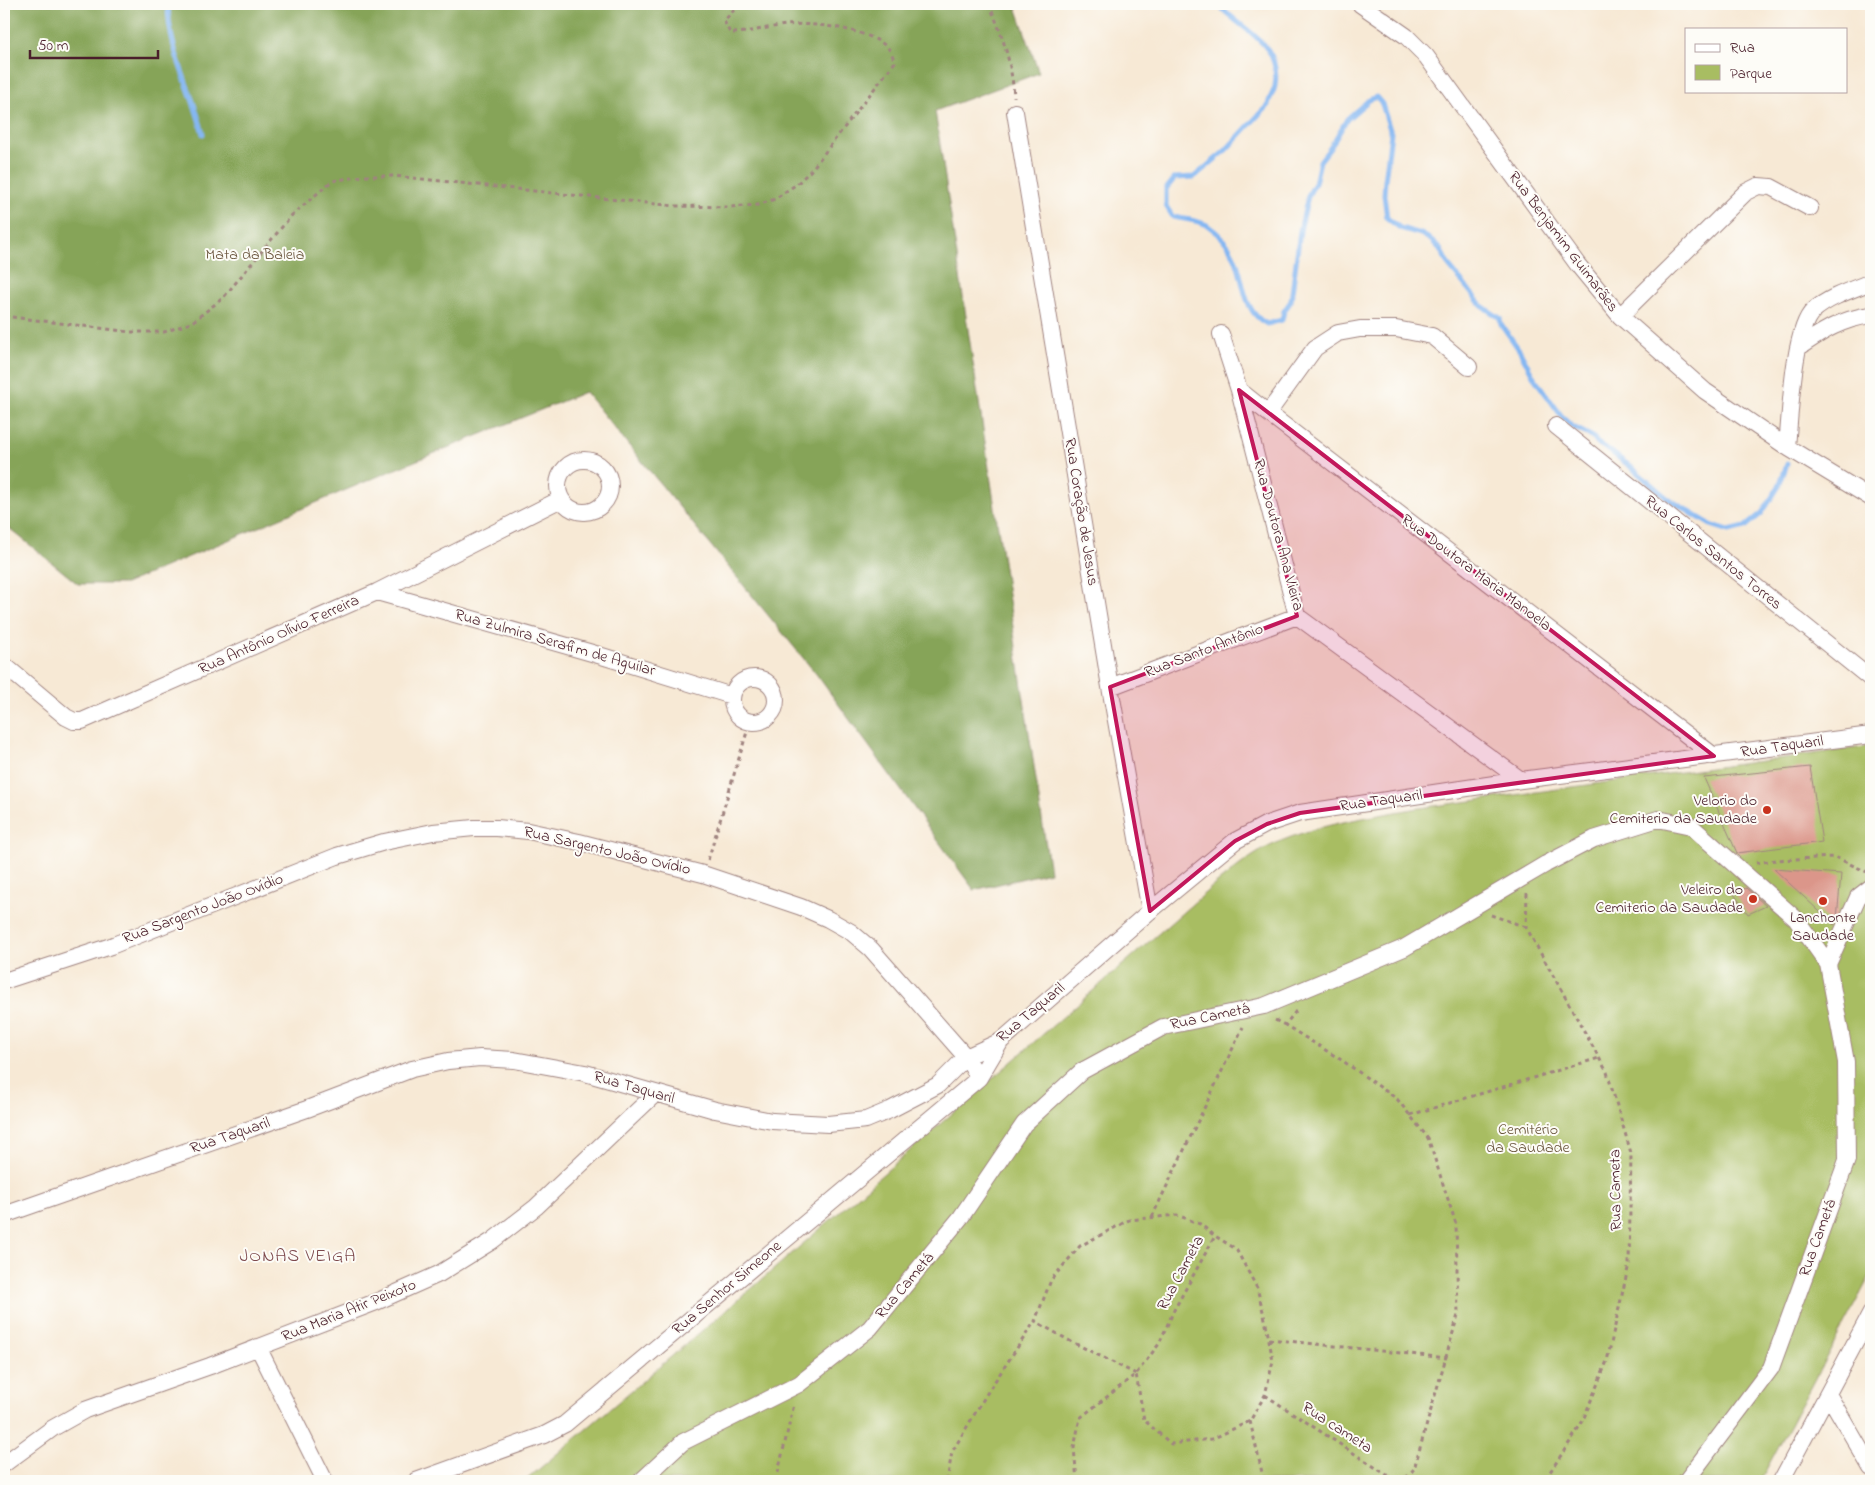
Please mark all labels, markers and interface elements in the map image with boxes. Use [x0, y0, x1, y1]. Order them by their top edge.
scale bar [30, 28, 158, 60]
legend [1685, 28, 1848, 92]
text: 50 m [38, 35, 69, 57]
text: Rua [1730, 37, 1755, 59]
text: Parque [1730, 63, 1772, 85]
street label: Rua Benjamim Guimarães [1502, 166, 1624, 318]
park label: Mata da Baleia [206, 243, 304, 267]
street label: Rua Coração de Jesus [1057, 436, 1105, 588]
street label: Rua Doutora Ana Vieira [1246, 456, 1310, 614]
street label: Rua Carlos Santos Torres [1639, 490, 1787, 616]
street label: Rua Doutora Maria Manoela [1396, 508, 1556, 638]
street label: Rua Antônio Olívio Ferreira [195, 589, 363, 681]
street label: Rua Zulmira Serafim de Aguilar [452, 603, 658, 683]
street label: Rua Santo Antônio [1141, 617, 1267, 685]
street label: Rua Taquaril [1739, 729, 1825, 765]
street label: Rua Taquaril [1338, 783, 1424, 819]
place label: Velorio do Cemiterio da Saudade [1610, 789, 1758, 831]
marker: Velorio do Cemiterio da Saudade [1761, 804, 1773, 816]
street label: Rua Sargento João Ovídio [521, 820, 693, 882]
street label: Rua Sargento João Ovídio [119, 867, 287, 951]
place label: Veleiro do Cemiterio da Saudade [1596, 878, 1744, 920]
marker: Veleiro do Cemiterio da Saudade [1747, 893, 1759, 905]
marker: Lanchonte Saudade [1817, 895, 1829, 907]
place label: Lanchonte Saudade [1790, 906, 1857, 948]
street label: Rua Taquaril [991, 977, 1071, 1049]
street label: Rua Cametá [1168, 997, 1252, 1037]
street label: Rua Taquaril [591, 1065, 678, 1111]
street label: Rua Taquaril [187, 1111, 274, 1161]
park label: Cemitério da Saudade [1486, 1118, 1571, 1160]
street label: Rua Cameta [1603, 1149, 1629, 1231]
street label: Rua Cametá [1793, 1196, 1843, 1280]
street label: Rua Cameta [1151, 1231, 1211, 1315]
street label: Rua Senhor Simeone [667, 1234, 788, 1341]
district label: JONAS VEIGA [240, 1244, 356, 1270]
street label: Rua Cametá [870, 1247, 940, 1325]
street label: Rua Maria Atir Peixoto [278, 1273, 420, 1349]
street label: Rua cameta [1297, 1396, 1377, 1460]

